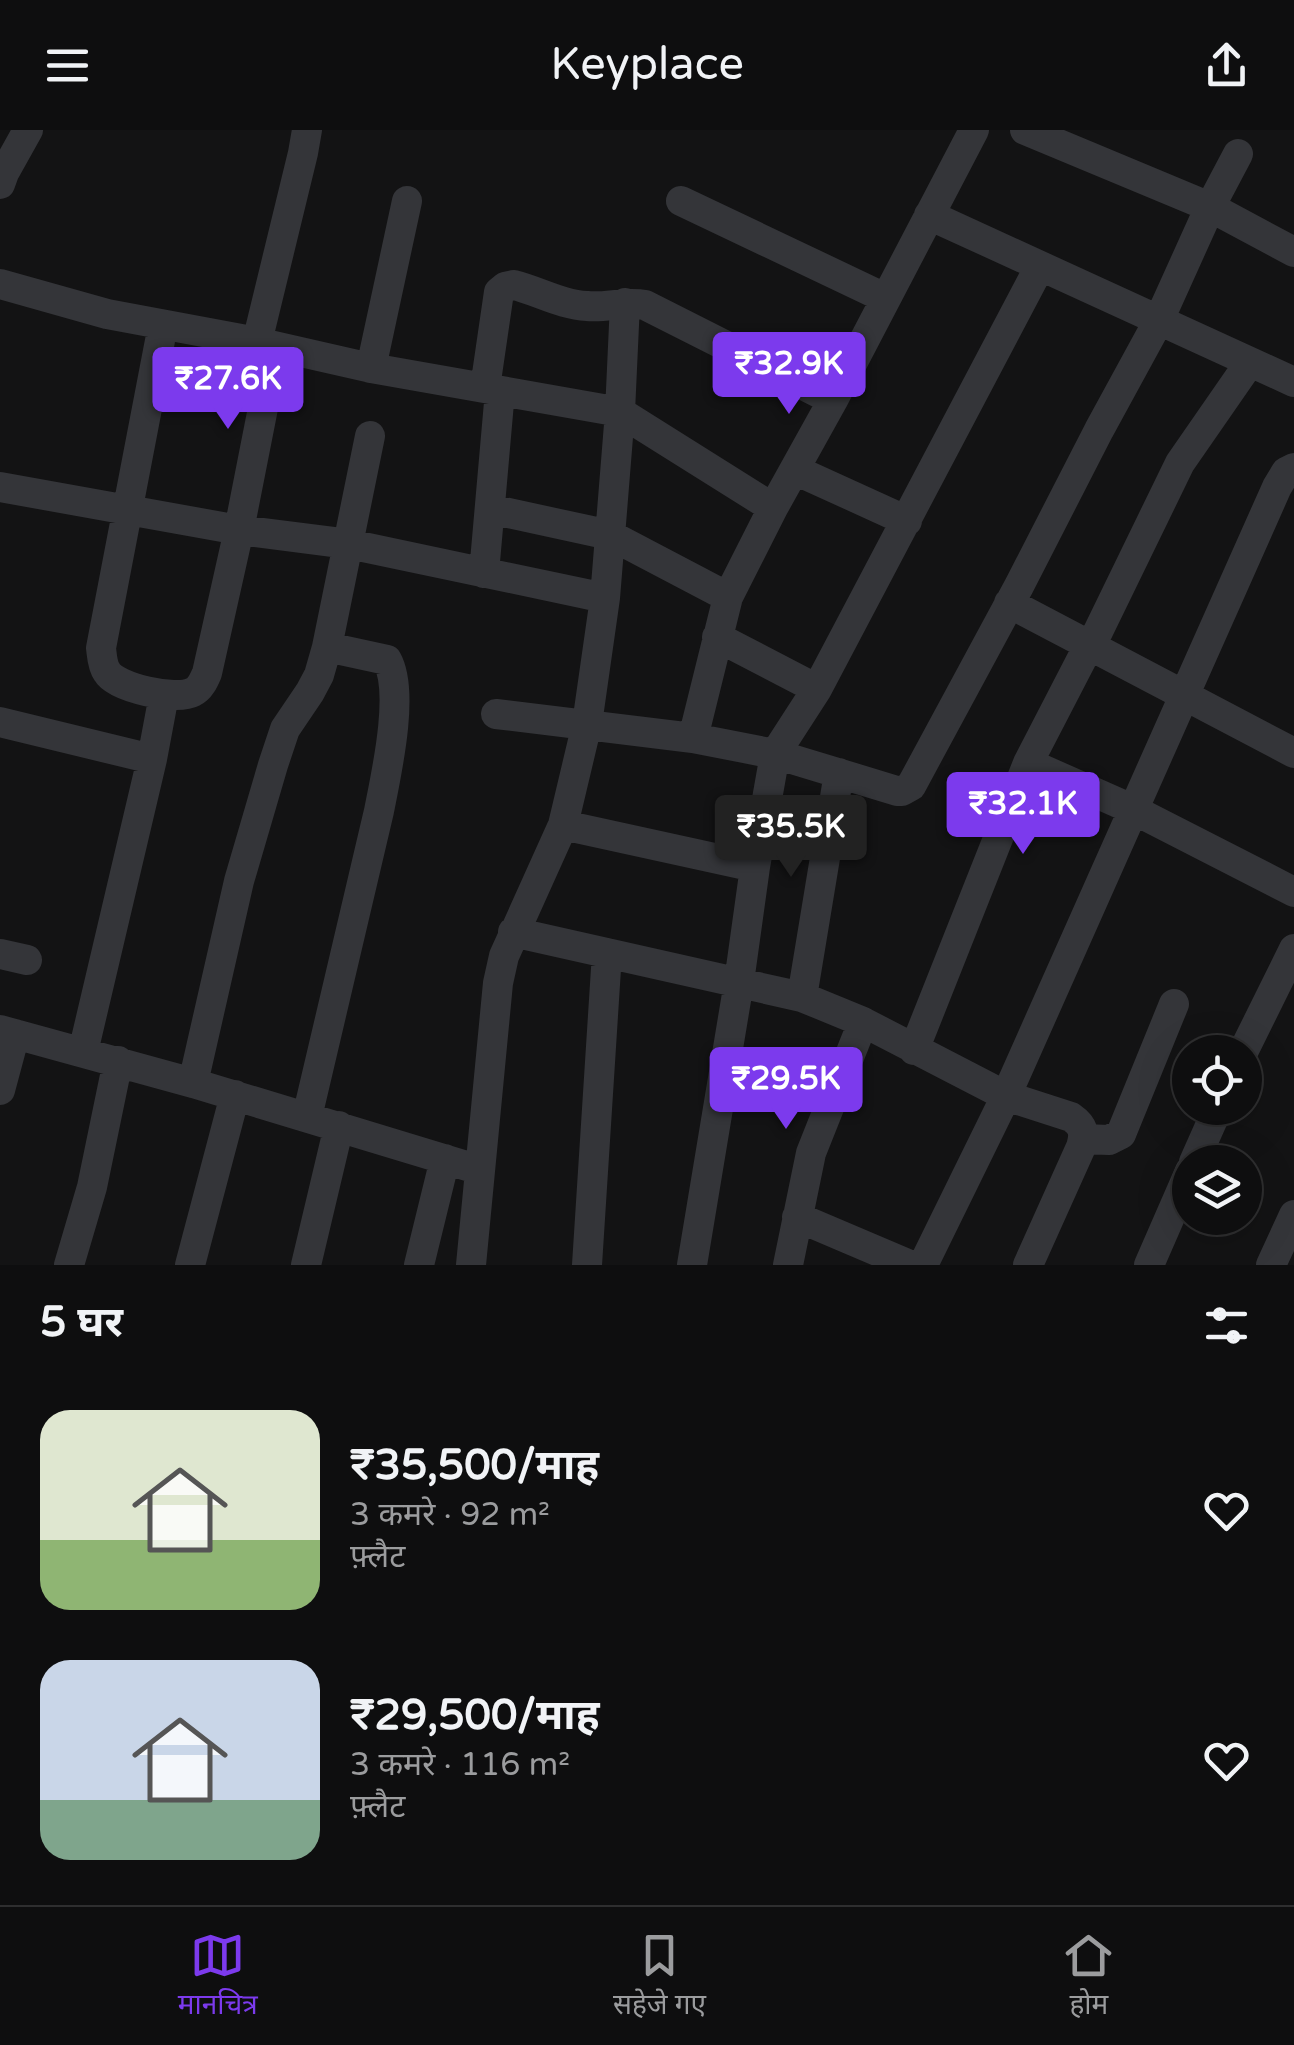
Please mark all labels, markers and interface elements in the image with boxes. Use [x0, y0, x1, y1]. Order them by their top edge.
icon: menu [40, 38, 95, 93]
text: Keyplace [550, 38, 744, 92]
icon: share [1199, 38, 1254, 93]
pin: ₹32.9K [708, 332, 870, 417]
text: ₹32.9K [735, 345, 843, 383]
pin: ₹27.6K [147, 347, 309, 432]
text: ₹27.6K [174, 360, 282, 398]
pin: ₹32.1K [942, 772, 1104, 857]
text: ₹32.1K [969, 785, 1077, 823]
pin: ₹35.5K [710, 795, 872, 880]
text: ₹35.5K [737, 808, 845, 846]
map controls [1172, 1035, 1262, 1235]
button: locate [1172, 1035, 1262, 1125]
pin: ₹29.5K [705, 1047, 867, 1132]
text: ₹29.5K [732, 1060, 840, 1098]
button: layers [1172, 1145, 1262, 1235]
text: 5 घर [40, 1297, 123, 1348]
icon: filters [1199, 1298, 1254, 1353]
text: ₹35,500/माह [350, 1440, 599, 1491]
icon: home [120, 1450, 240, 1570]
icon: heart [1199, 1483, 1254, 1538]
text: 3 कमरे · 92 m² [350, 1496, 550, 1534]
text: फ़्लैट [350, 1538, 405, 1576]
text: ₹29,500/माह [350, 1690, 599, 1741]
icon: home [120, 1700, 240, 1820]
icon: heart [1199, 1733, 1254, 1788]
text: 3 कमरे · 116 m² [350, 1746, 570, 1784]
text: फ़्लैट [350, 1788, 405, 1826]
tab: मानचित्र [178, 1928, 258, 2025]
tab: सहेजे गए [613, 1928, 706, 2025]
tab: होम [1061, 1928, 1116, 2025]

